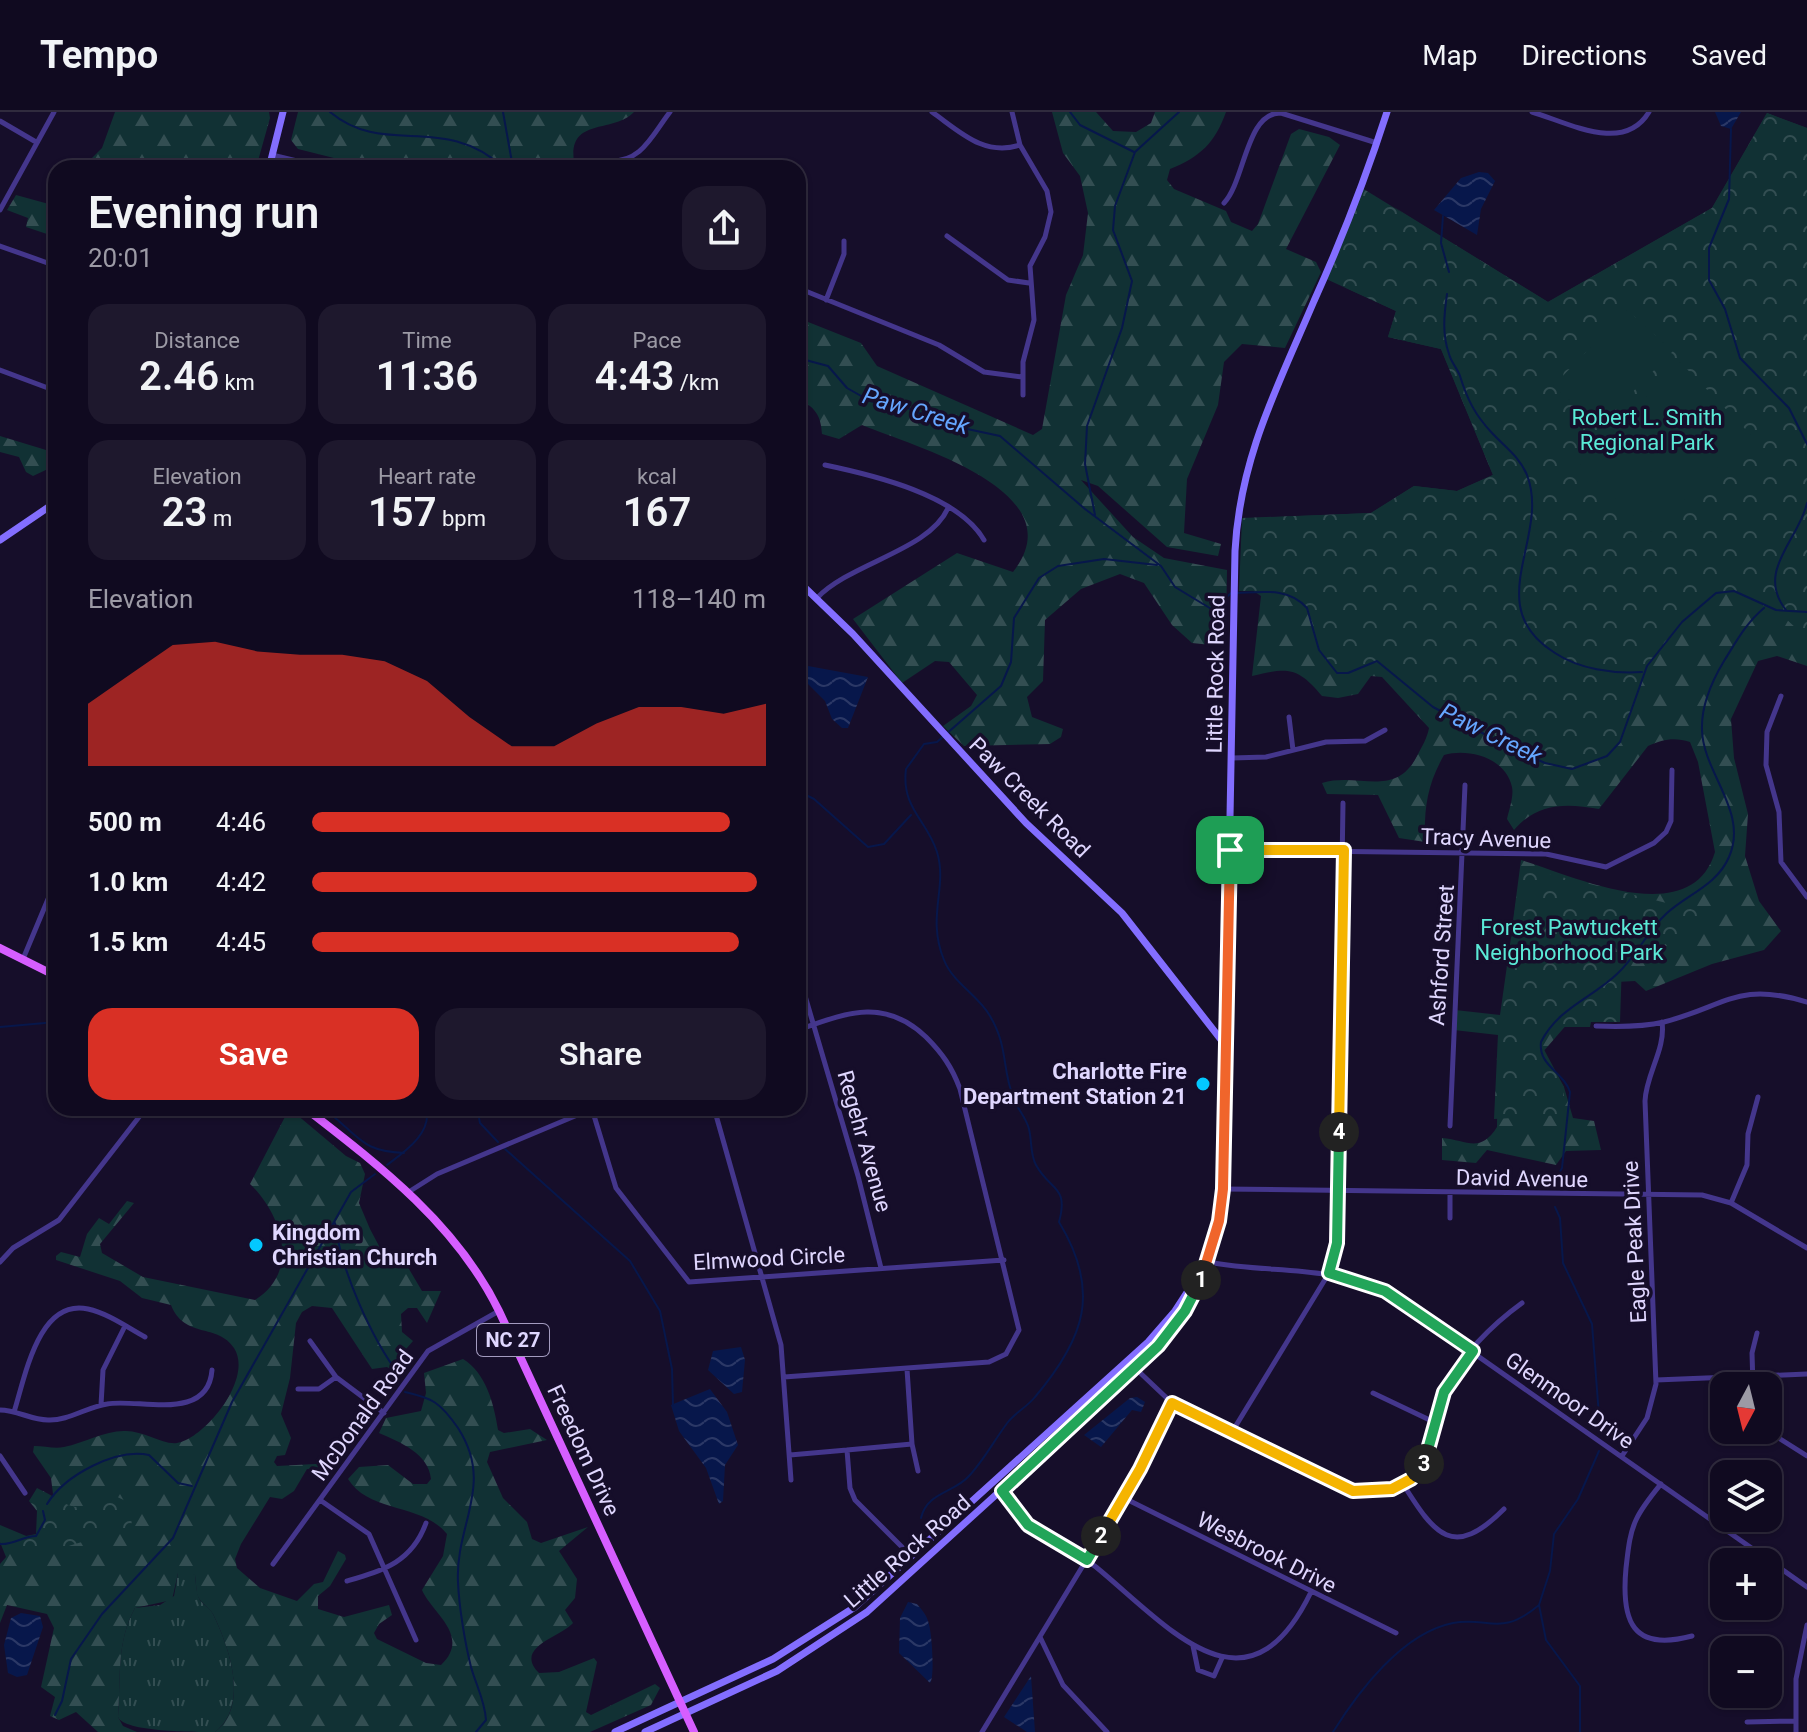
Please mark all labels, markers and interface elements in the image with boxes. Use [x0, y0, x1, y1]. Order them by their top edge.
text: Tempo [40, 33, 158, 77]
text: Map [1422, 39, 1478, 72]
text: Directions [1522, 39, 1647, 72]
text: Saved [1691, 39, 1767, 72]
button: share [682, 186, 766, 270]
text: Evening run [88, 187, 319, 239]
text: 20:01 [88, 243, 153, 273]
text: Distance [154, 328, 240, 353]
text: Time [402, 328, 452, 353]
text: Pace [633, 328, 681, 353]
text: 2.46 [139, 353, 219, 400]
text: 11:36 [376, 353, 478, 400]
text: 4:43 [595, 353, 674, 400]
text: km [219, 370, 255, 395]
text: /km [674, 370, 719, 395]
water label: Paw Creek [859, 382, 974, 441]
park label: Robert L. Smith Regional Park [1572, 405, 1722, 455]
text: Elevation [152, 464, 242, 489]
text: Heart rate [378, 464, 476, 489]
text: kcal [637, 464, 677, 489]
text: 23 [162, 489, 207, 536]
text: 157 [368, 489, 437, 536]
text: 167 [623, 489, 691, 536]
text: m [207, 506, 232, 531]
text: bpm [437, 506, 486, 531]
text: Elevation [88, 584, 193, 614]
text: 118–140 m [632, 584, 766, 614]
street label: Little Rock Road [1202, 594, 1229, 754]
water label: Paw Creek [1435, 697, 1548, 771]
street label: Paw Creek Road [964, 732, 1095, 863]
text: 500 m [88, 807, 162, 837]
text: 4:46 [216, 807, 266, 837]
pin [1196, 816, 1264, 884]
street label: Tracy Avenue [1420, 824, 1552, 853]
icon: arrive [1208, 828, 1252, 872]
text: 1.0 km [88, 867, 168, 897]
text: 4:42 [216, 867, 266, 897]
street label: Ashford Street [1424, 884, 1459, 1026]
park label: Forest Pawtuckett Neighborhood Park [1475, 915, 1664, 965]
text: 1.5 km [88, 927, 168, 957]
text: 4:45 [216, 927, 266, 957]
button: Save [88, 1008, 419, 1100]
button: Share [435, 1008, 766, 1100]
place label: Charlotte Fire Department Station 21 [963, 1059, 1187, 1109]
street label: Regehr Avenue [832, 1067, 897, 1215]
marker: Charlotte Fire Department Station 21 [1194, 1075, 1212, 1093]
pin: 4 [1319, 1112, 1359, 1152]
text: 4 [1333, 1119, 1345, 1144]
street label: Eagle Peak Drive [1618, 1160, 1651, 1324]
street label: David Avenue [1456, 1165, 1588, 1192]
place label: Kingdom Christian Church [272, 1220, 437, 1270]
marker: Kingdom Christian Church [247, 1236, 265, 1254]
street label: Elmwood Circle [692, 1242, 846, 1275]
pin: 1 [1181, 1260, 1221, 1300]
text: 1 [1195, 1267, 1207, 1292]
road number: NC 27 [477, 1324, 549, 1356]
street label: McDonald Road [307, 1345, 418, 1486]
street label: Glenmoor Drive [1501, 1347, 1639, 1454]
north arrow [1710, 1372, 1782, 1444]
map controls [1710, 1372, 1782, 1708]
street label: Freedom Drive [542, 1381, 625, 1520]
pin: 3 [1404, 1444, 1444, 1484]
text: 3 [1418, 1451, 1430, 1476]
button: layers [1710, 1460, 1782, 1532]
street label: Little Rock Road [839, 1490, 975, 1613]
street label: Wesbrook Drive [1193, 1507, 1341, 1598]
pin: 2 [1081, 1516, 1121, 1556]
text: 2 [1095, 1523, 1107, 1548]
button: + [1710, 1548, 1782, 1620]
button: − [1710, 1636, 1782, 1708]

